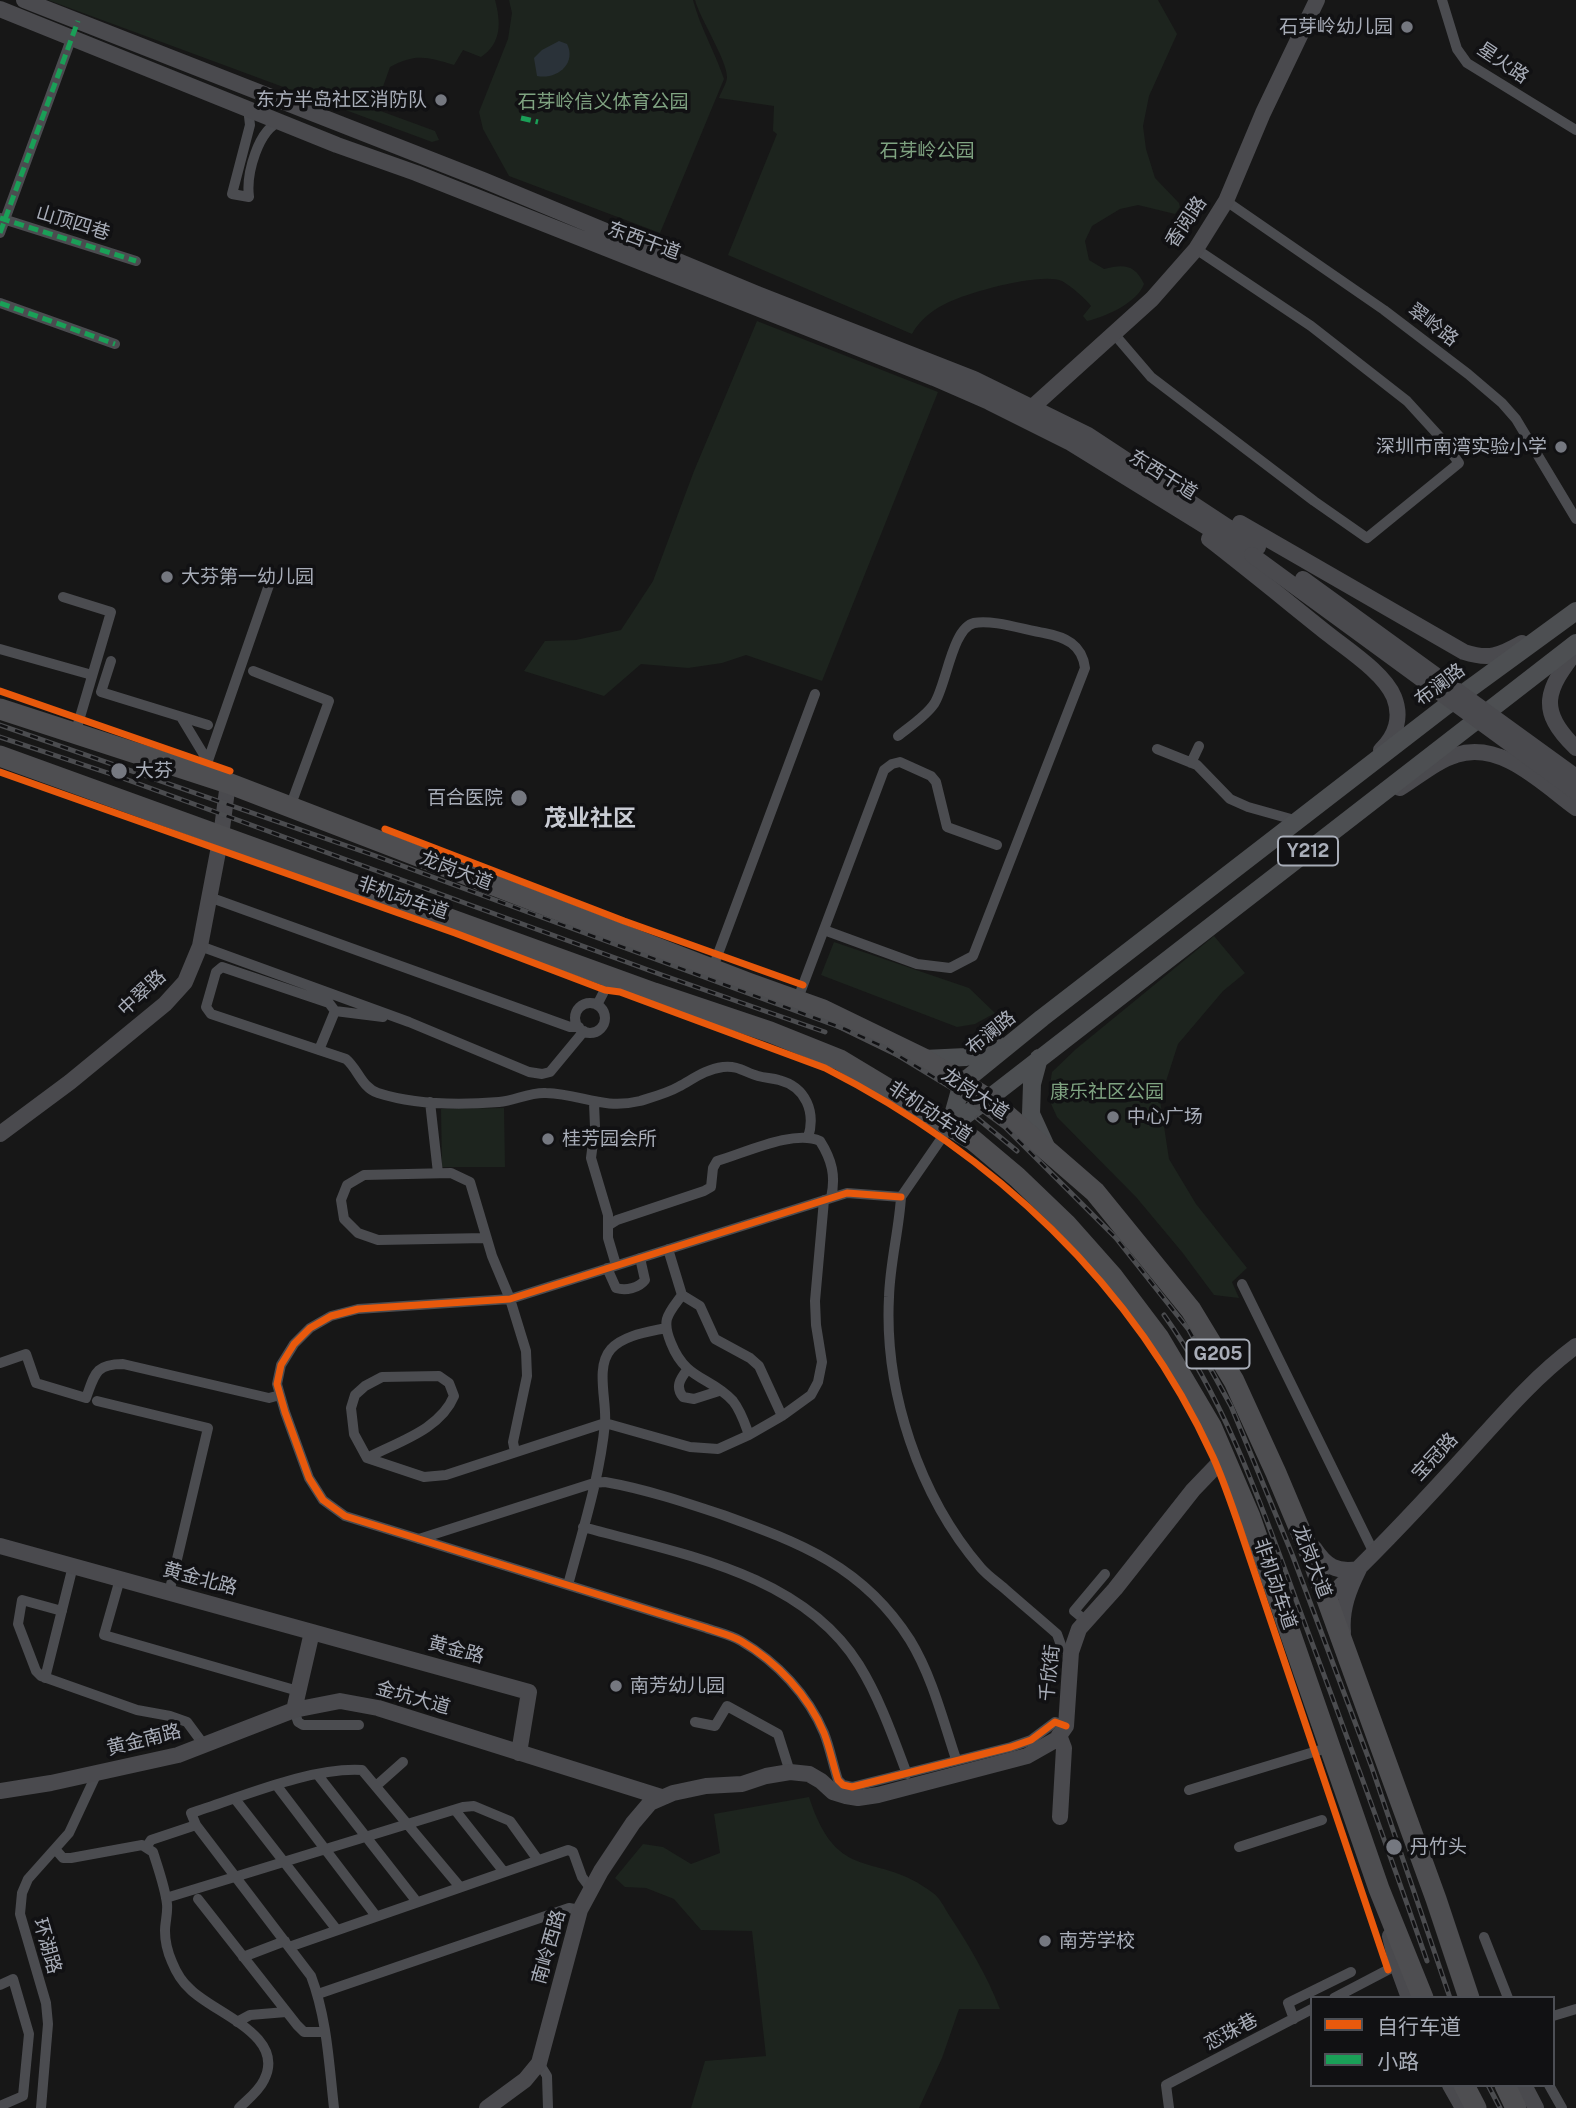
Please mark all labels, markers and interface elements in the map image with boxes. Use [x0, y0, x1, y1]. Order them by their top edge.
place label: 石芽岭幼儿园 [1279, 16, 1393, 38]
marker: 石芽岭幼儿园 [1399, 19, 1415, 35]
street label: 星火路 [1473, 38, 1533, 88]
place label: 东方半岛社区消防队 [256, 89, 427, 111]
park label: 石芽岭信义体育公园 [518, 91, 688, 113]
marker: 东方半岛社区消防队 [433, 92, 449, 108]
park label: 石芽岭公园 [880, 140, 974, 162]
street label: 香阅路 [1161, 192, 1211, 252]
street label: 山顶四巷 [33, 201, 113, 245]
street label: 东西干道 [604, 217, 684, 265]
street label: 翠岭路 [1403, 299, 1463, 351]
place label: 深圳市南湾实验小学 [1376, 436, 1547, 458]
marker: 深圳市南湾实验小学 [1553, 439, 1569, 455]
street label: 东西干道 [1125, 445, 1201, 505]
place label: 大芬第一幼儿园 [181, 566, 314, 588]
marker: 大芬第一幼儿园 [159, 569, 175, 585]
street label: 布澜路 [1410, 659, 1470, 711]
place label: 大芬 [135, 760, 173, 782]
marker: 大芬 [109, 761, 129, 781]
place label: 百合医院 [427, 787, 503, 809]
marker: 百合医院 [509, 788, 529, 808]
district label: 茂业社区 [544, 805, 636, 833]
road number: Y212 [1278, 836, 1338, 866]
street label: 龙岗大道 [416, 847, 496, 895]
street label: 非机动车道 [354, 872, 452, 924]
street label: 中翠路 [113, 965, 171, 1021]
street label: 布澜路 [962, 1006, 1020, 1060]
street label: 龙岗大道 [937, 1063, 1013, 1125]
street label: 非机动车道 [884, 1077, 976, 1147]
park label: 康乐社区公园 [1050, 1081, 1164, 1103]
place label: 中心广场 [1127, 1106, 1203, 1128]
marker: 中心广场 [1105, 1109, 1121, 1125]
place label: 桂芳园会所 [562, 1128, 657, 1150]
marker: 桂芳园会所 [540, 1131, 556, 1147]
road number: G205 [1186, 1339, 1250, 1368]
street label: 宝冠路 [1407, 1428, 1463, 1486]
street label: 龙岗大道 [1288, 1522, 1336, 1602]
street label: 非机动车道 [1249, 1535, 1301, 1633]
street label: 黄金北路 [160, 1558, 240, 1600]
street label: 黄金路 [426, 1632, 486, 1668]
street label: 千欣街 [1036, 1643, 1064, 1703]
place label: 南芳幼儿园 [630, 1675, 725, 1697]
street label: 金坑大道 [373, 1677, 453, 1719]
marker: 南芳幼儿园 [608, 1678, 624, 1694]
street label: 黄金南路 [104, 1720, 184, 1760]
place label: 丹竹头 [1410, 1836, 1467, 1858]
marker: 丹竹头 [1384, 1837, 1404, 1857]
street label: 南岭西路 [528, 1907, 570, 1987]
street label: 环湖路 [28, 1915, 66, 1977]
place label: 南芳学校 [1059, 1930, 1135, 1952]
marker: 南芳学校 [1037, 1933, 1053, 1949]
legend [1310, 1996, 1555, 2087]
street label: 恋珠巷 [1200, 2009, 1262, 2055]
text: 自行车道 [1377, 2014, 1461, 2039]
text: 小路 [1377, 2049, 1419, 2074]

